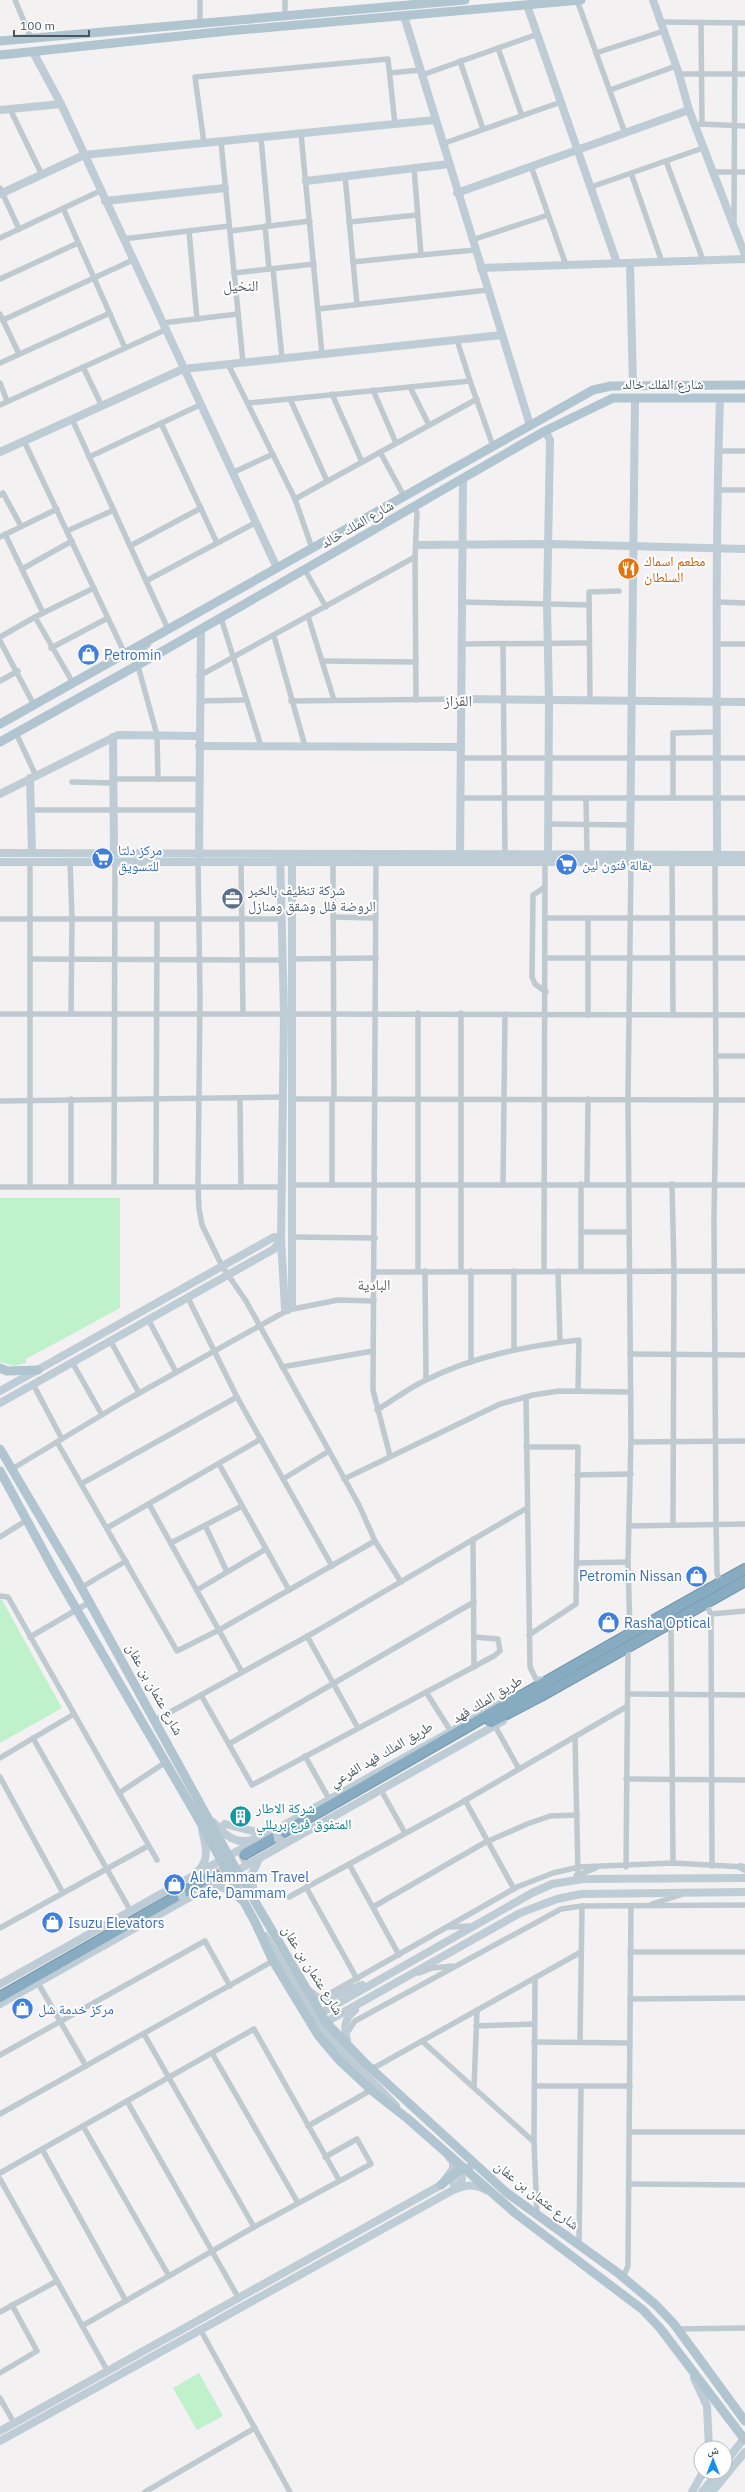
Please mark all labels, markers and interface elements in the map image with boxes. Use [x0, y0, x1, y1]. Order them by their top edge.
scale bar [14, 12, 89, 38]
text: 100 m [20, 18, 55, 33]
district label: النخيل [223, 276, 259, 296]
street label: شارع الملك خالد [622, 375, 704, 394]
street label: شارع الملك خالد [317, 496, 397, 553]
place label: مطعم اسماك السلطان [644, 552, 705, 586]
restaurant icon: مطعم اسماك السلطان [616, 556, 642, 582]
shop icon: Petromin [75, 642, 101, 668]
place label: Petromin [104, 646, 161, 664]
district label: القزاز [443, 691, 472, 710]
place label: مركز دلتا للتسويق [118, 841, 162, 876]
supermarket icon: مركز دلتا للتسويق [89, 845, 115, 871]
supermarket icon: بقالة فنون لين [554, 852, 580, 878]
place label: بقالة فنون لين [582, 856, 652, 874]
place label: شركة تنظيف بالخبر الروضة فلل وشقق ومنازل [247, 881, 376, 916]
office icon: شركة تنظيف بالخبر الروضة فلل وشقق ومنازل [220, 885, 246, 911]
district label: البادية [357, 1275, 391, 1294]
shop icon: Petromin Nissan [684, 1563, 710, 1589]
place label: Petromin Nissan [579, 1567, 682, 1585]
shop icon: Rasha Optical [595, 1610, 621, 1636]
place label: Rasha Optical [624, 1614, 711, 1632]
street label: شارع عثمان بن عفان [121, 1640, 188, 1739]
street label: طريق الملك فهد [449, 1671, 526, 1728]
street label: طريق الملك فهد الفرعي [326, 1717, 437, 1793]
place label: شركة الاطار المتفوق فرع بريللي [255, 1799, 352, 1836]
building icon: شركة الاطار المتفوق فرع بريللي [228, 1803, 254, 1829]
place label: Al Hammam Travel Cafe, Dammam [190, 1868, 309, 1902]
shop icon: Al Hammam Travel Cafe, Dammam [161, 1872, 187, 1898]
shop icon: Isuzu Elevators [40, 1910, 66, 1936]
place label: Isuzu Elevators [68, 1914, 165, 1932]
street label: شارع عثمان بن عفان [277, 1922, 348, 2019]
shop icon: مركز خدمة شل [9, 1996, 35, 2022]
place label: مركز خدمة شل [38, 2000, 114, 2018]
street label: شارع عثمان بن عفان [490, 2156, 583, 2234]
north arrow [693, 2440, 733, 2480]
text: ش [707, 2443, 719, 2458]

